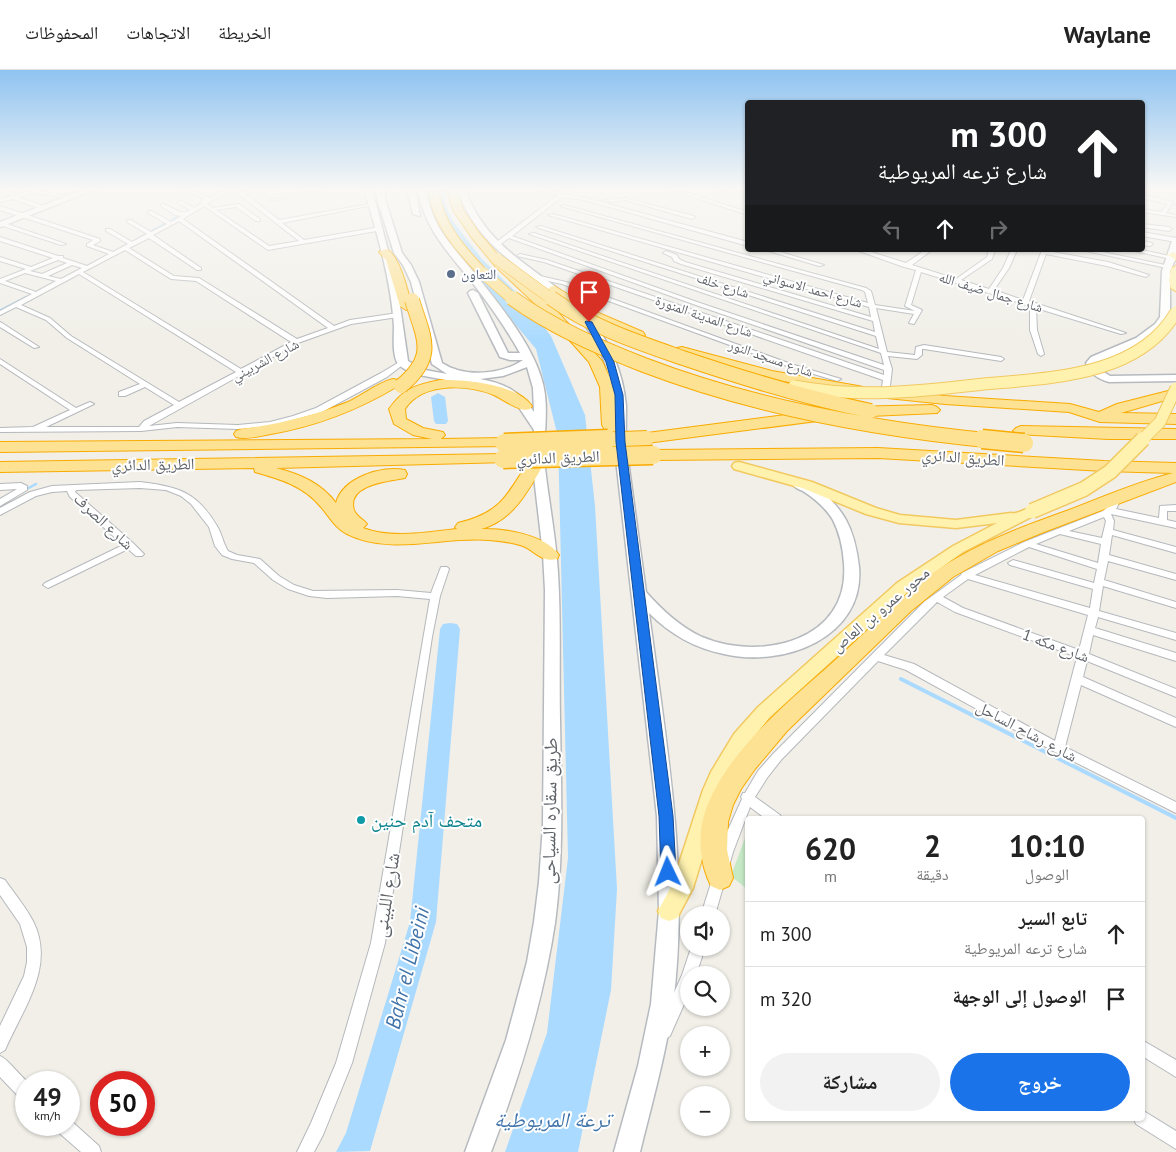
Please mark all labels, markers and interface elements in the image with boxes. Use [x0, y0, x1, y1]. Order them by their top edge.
text: Waylane [1064, 19, 1151, 50]
text: المحفوظات [25, 21, 98, 44]
text: الاتجاهات [126, 21, 190, 44]
text: الخريطة [218, 21, 271, 44]
text: 300 m [950, 111, 1047, 157]
icon: ahead [1065, 120, 1130, 185]
text: شارع ترعه المريوطية [878, 157, 1047, 185]
icon: left [878, 215, 906, 243]
icon: ahead [931, 215, 959, 243]
icon: right [984, 215, 1012, 243]
place label: التعاون [461, 265, 496, 283]
street label: شارع احمد الاسواني [761, 266, 864, 314]
marker: التعاون [445, 268, 457, 280]
street label: شارع خلف [694, 268, 752, 303]
street label: شارع جمال ضيف الله [936, 268, 1045, 317]
pin [568, 271, 610, 322]
icon: arrive [575, 278, 603, 306]
street label: شارع المدينة المنورة [653, 291, 755, 342]
street label: شارع الشربيني [228, 335, 303, 388]
street label: شارع مسجد النور [725, 335, 816, 382]
street label: الطريق الدائري [921, 444, 1005, 473]
street label: الطريق الدائري [516, 446, 600, 472]
street label: الطريق الدائري [111, 453, 195, 478]
street label: شارع الصرف [69, 488, 138, 554]
street label: محور عمرو بن العاص [827, 562, 934, 657]
street label: شارع مكه 1 [1020, 624, 1092, 667]
street label: شارع رشاح الساحل [973, 696, 1081, 767]
street label: طريق سقاره السياحى [536, 737, 562, 885]
place label: متحف آدم حنين [371, 808, 482, 834]
marker: متحف آدم حنين [355, 814, 367, 826]
text: 2 [924, 826, 941, 865]
text: 10:10 [1009, 826, 1085, 865]
text: 620 [805, 829, 856, 868]
position arrow [641, 845, 693, 897]
street label: شارع اللبينى [367, 851, 405, 939]
text: دقيقة [916, 864, 949, 884]
text: الوصول [1025, 864, 1069, 884]
text: m [824, 866, 837, 886]
water label: Bahr el Libeini [379, 904, 435, 1032]
map controls [680, 906, 730, 1136]
button: sound [680, 906, 730, 956]
text: تابع السير [1019, 906, 1087, 930]
icon: ahead [1102, 920, 1130, 948]
text: 300 m [760, 922, 812, 946]
text: شارع ترعه المريوطية [964, 938, 1087, 958]
button: search [680, 966, 730, 1016]
text: الوصول إلى الوجهة [952, 984, 1087, 1008]
icon: arrive [1102, 985, 1130, 1013]
text: 320 m [760, 987, 812, 1011]
button: + [680, 1026, 730, 1076]
button: مشاركة [760, 1053, 940, 1111]
button: خروج [950, 1053, 1130, 1111]
speed limit sign: 50 [90, 1071, 155, 1136]
text: 49 [33, 1081, 62, 1113]
button: − [680, 1086, 730, 1136]
water label: ترعة المريوطية [494, 1106, 615, 1133]
text: km/h [34, 1108, 61, 1123]

